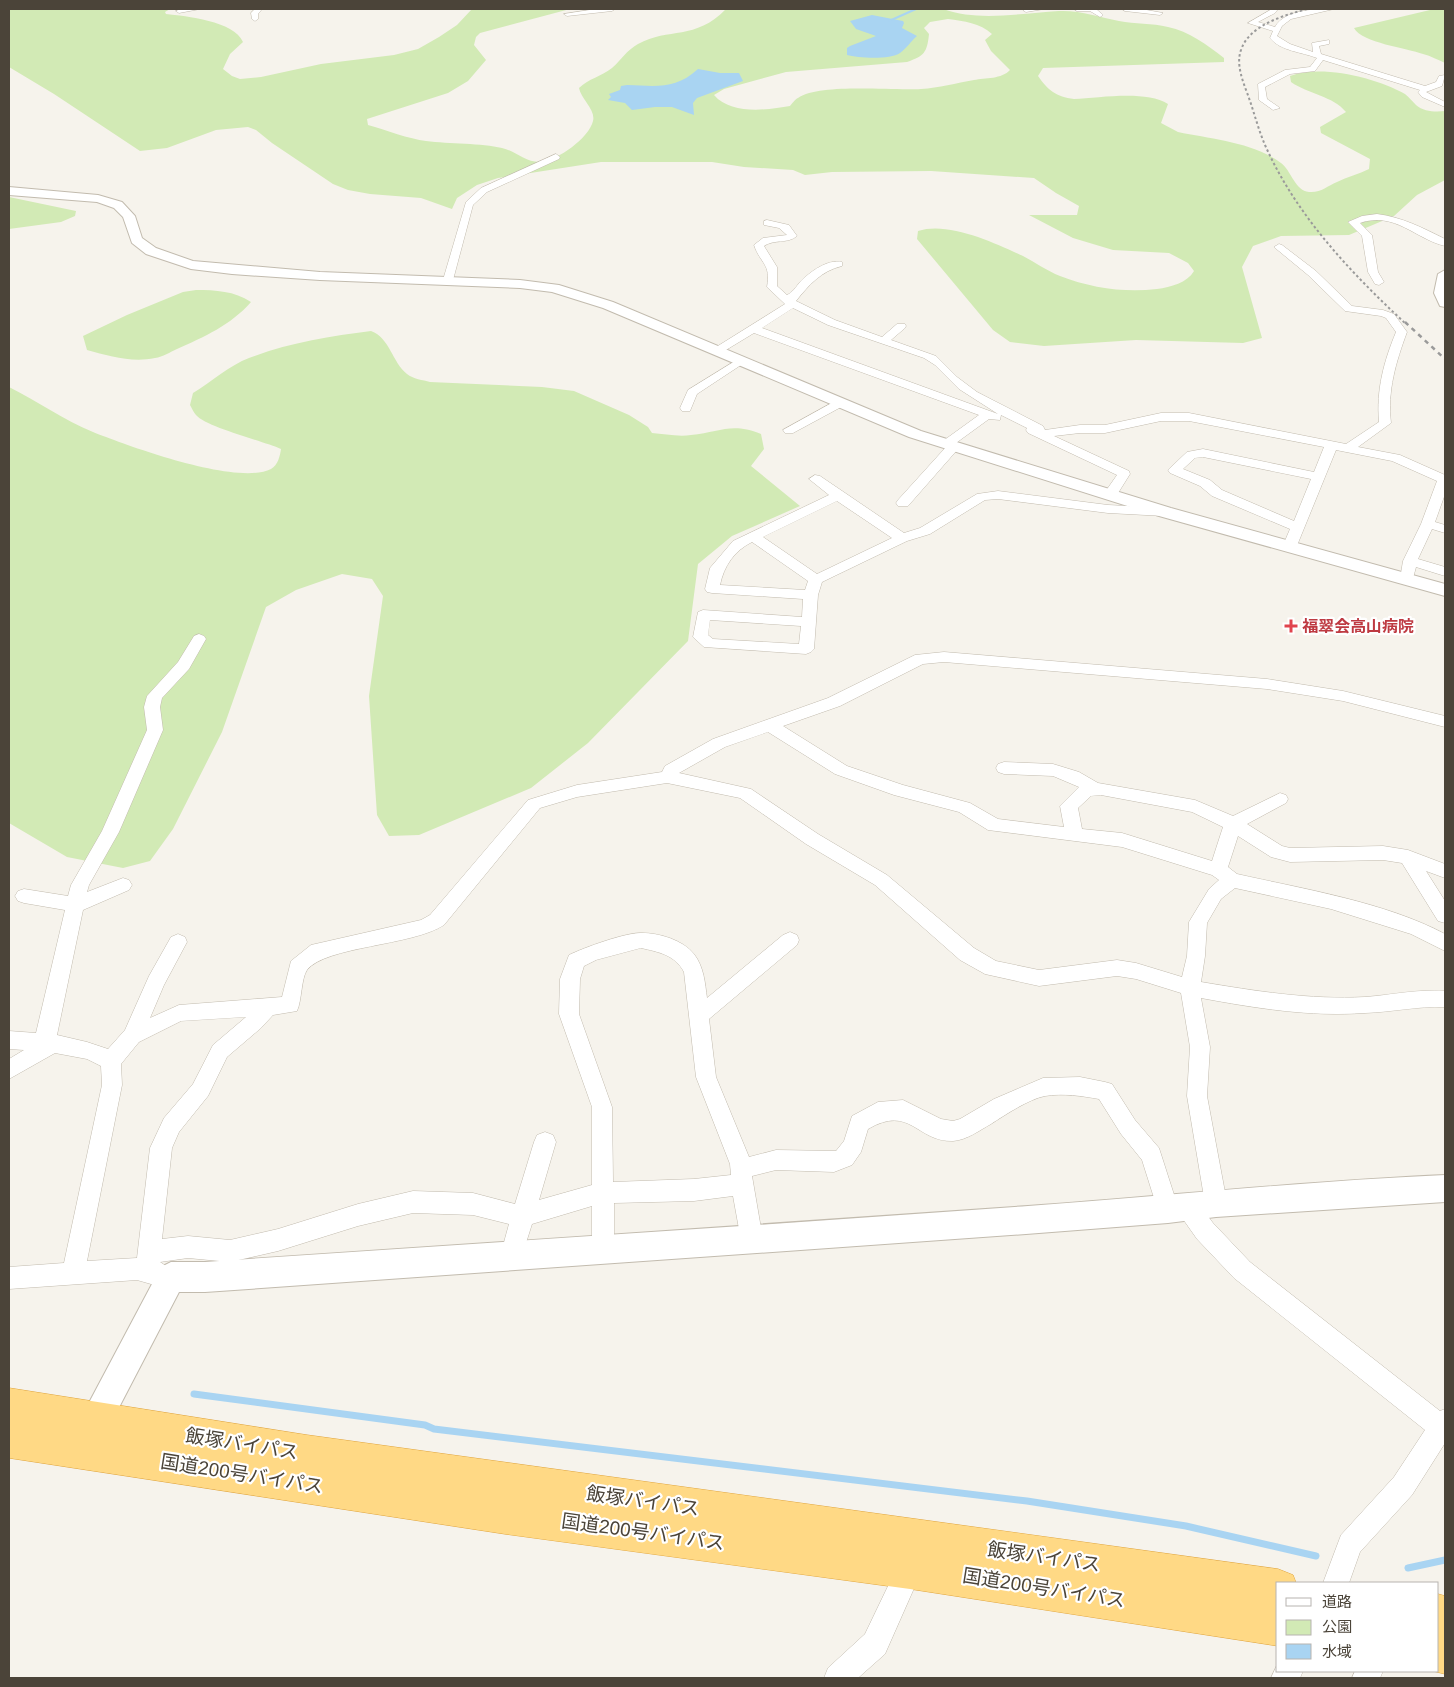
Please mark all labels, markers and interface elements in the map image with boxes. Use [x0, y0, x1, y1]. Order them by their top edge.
place label: 福翠会高山病院 [1302, 618, 1414, 635]
marker: 福翠会高山病院 [1284, 619, 1298, 633]
street label: 飯塚バイパス [184, 1425, 300, 1463]
street label: 国道200号バイパス [159, 1451, 325, 1497]
street label: 飯塚バイパス [585, 1483, 701, 1519]
street label: 国道200号バイパス [560, 1510, 726, 1554]
street label: 飯塚バイパス [986, 1539, 1102, 1575]
street label: 国道200号バイパス [961, 1565, 1127, 1611]
legend [1276, 1582, 1439, 1672]
text: 道路 [1322, 1593, 1352, 1610]
text: 公園 [1322, 1618, 1352, 1635]
text: 水域 [1322, 1643, 1352, 1660]

